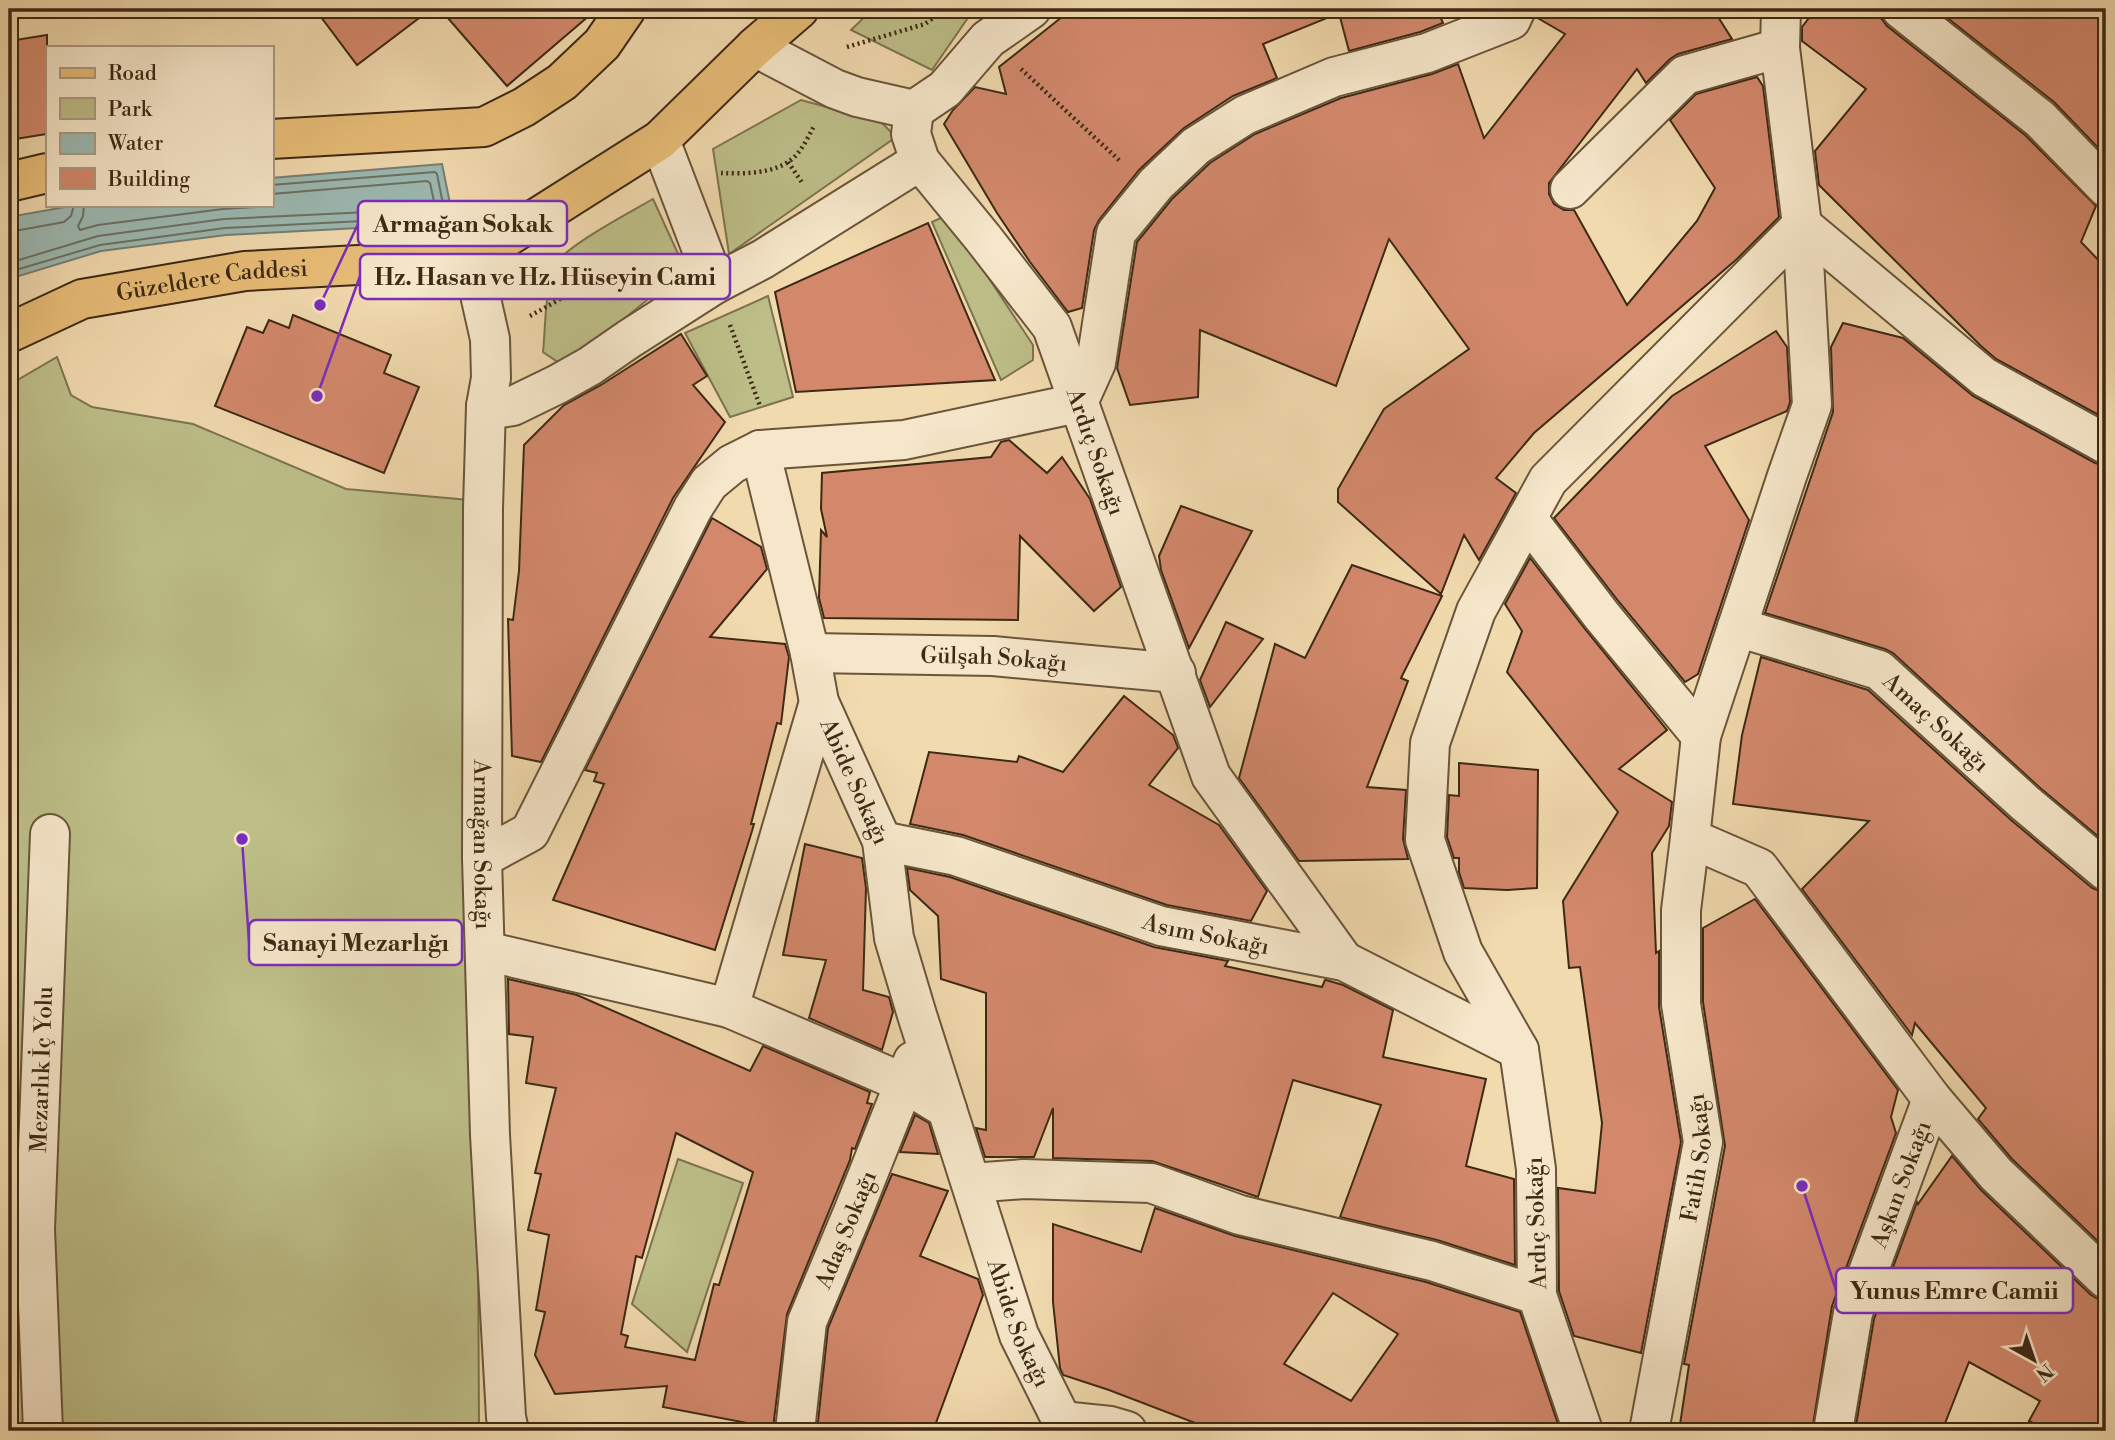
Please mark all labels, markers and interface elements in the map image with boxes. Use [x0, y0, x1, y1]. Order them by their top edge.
legend [46, 46, 273, 206]
text: Road [108, 61, 157, 87]
text: Park [108, 97, 153, 123]
text: Water [107, 131, 163, 157]
text: Building [107, 167, 190, 193]
callout: Armağan Sokak [358, 201, 567, 246]
text: Armağan Sokak [372, 210, 554, 240]
callout: Hz. Hasan ve Hz. Hüseyin Cami [360, 254, 730, 299]
street label: Güzeldere Caddesi [114, 255, 308, 308]
text: Hz. Hasan ve Hz. Hüseyin Cami [374, 263, 716, 293]
street label: Ardıç Sokağı [1060, 384, 1131, 519]
street label: Gülşah Sokağı [920, 642, 1068, 678]
street label: Amaç Sokağı [1876, 667, 1995, 778]
street label: Abide Sokağı [813, 713, 895, 849]
street label: Armağan Sokağı [467, 758, 497, 930]
street label: Asım Sokağı [1138, 907, 1272, 961]
callout: Sanayi Mezarlığı [249, 920, 462, 965]
text: Sanayi Mezarlığı [263, 929, 449, 959]
street label: Mezarlık İç Yolu [25, 985, 59, 1153]
street label: Fatih Sokağı [1675, 1091, 1719, 1224]
street label: Aşkın Sokağı [1865, 1117, 1938, 1253]
street label: Ardıç Sokağı [1521, 1156, 1553, 1291]
street label: Adaş Sokağı [809, 1167, 883, 1294]
street label: Abide Sokağı [980, 1255, 1056, 1392]
callout: Yunus Emre Camii [1836, 1268, 2073, 1313]
text: Yunus Emre Camii [1849, 1277, 2059, 1307]
north arrow [2000, 1324, 2070, 1394]
text: N [2031, 1358, 2058, 1386]

